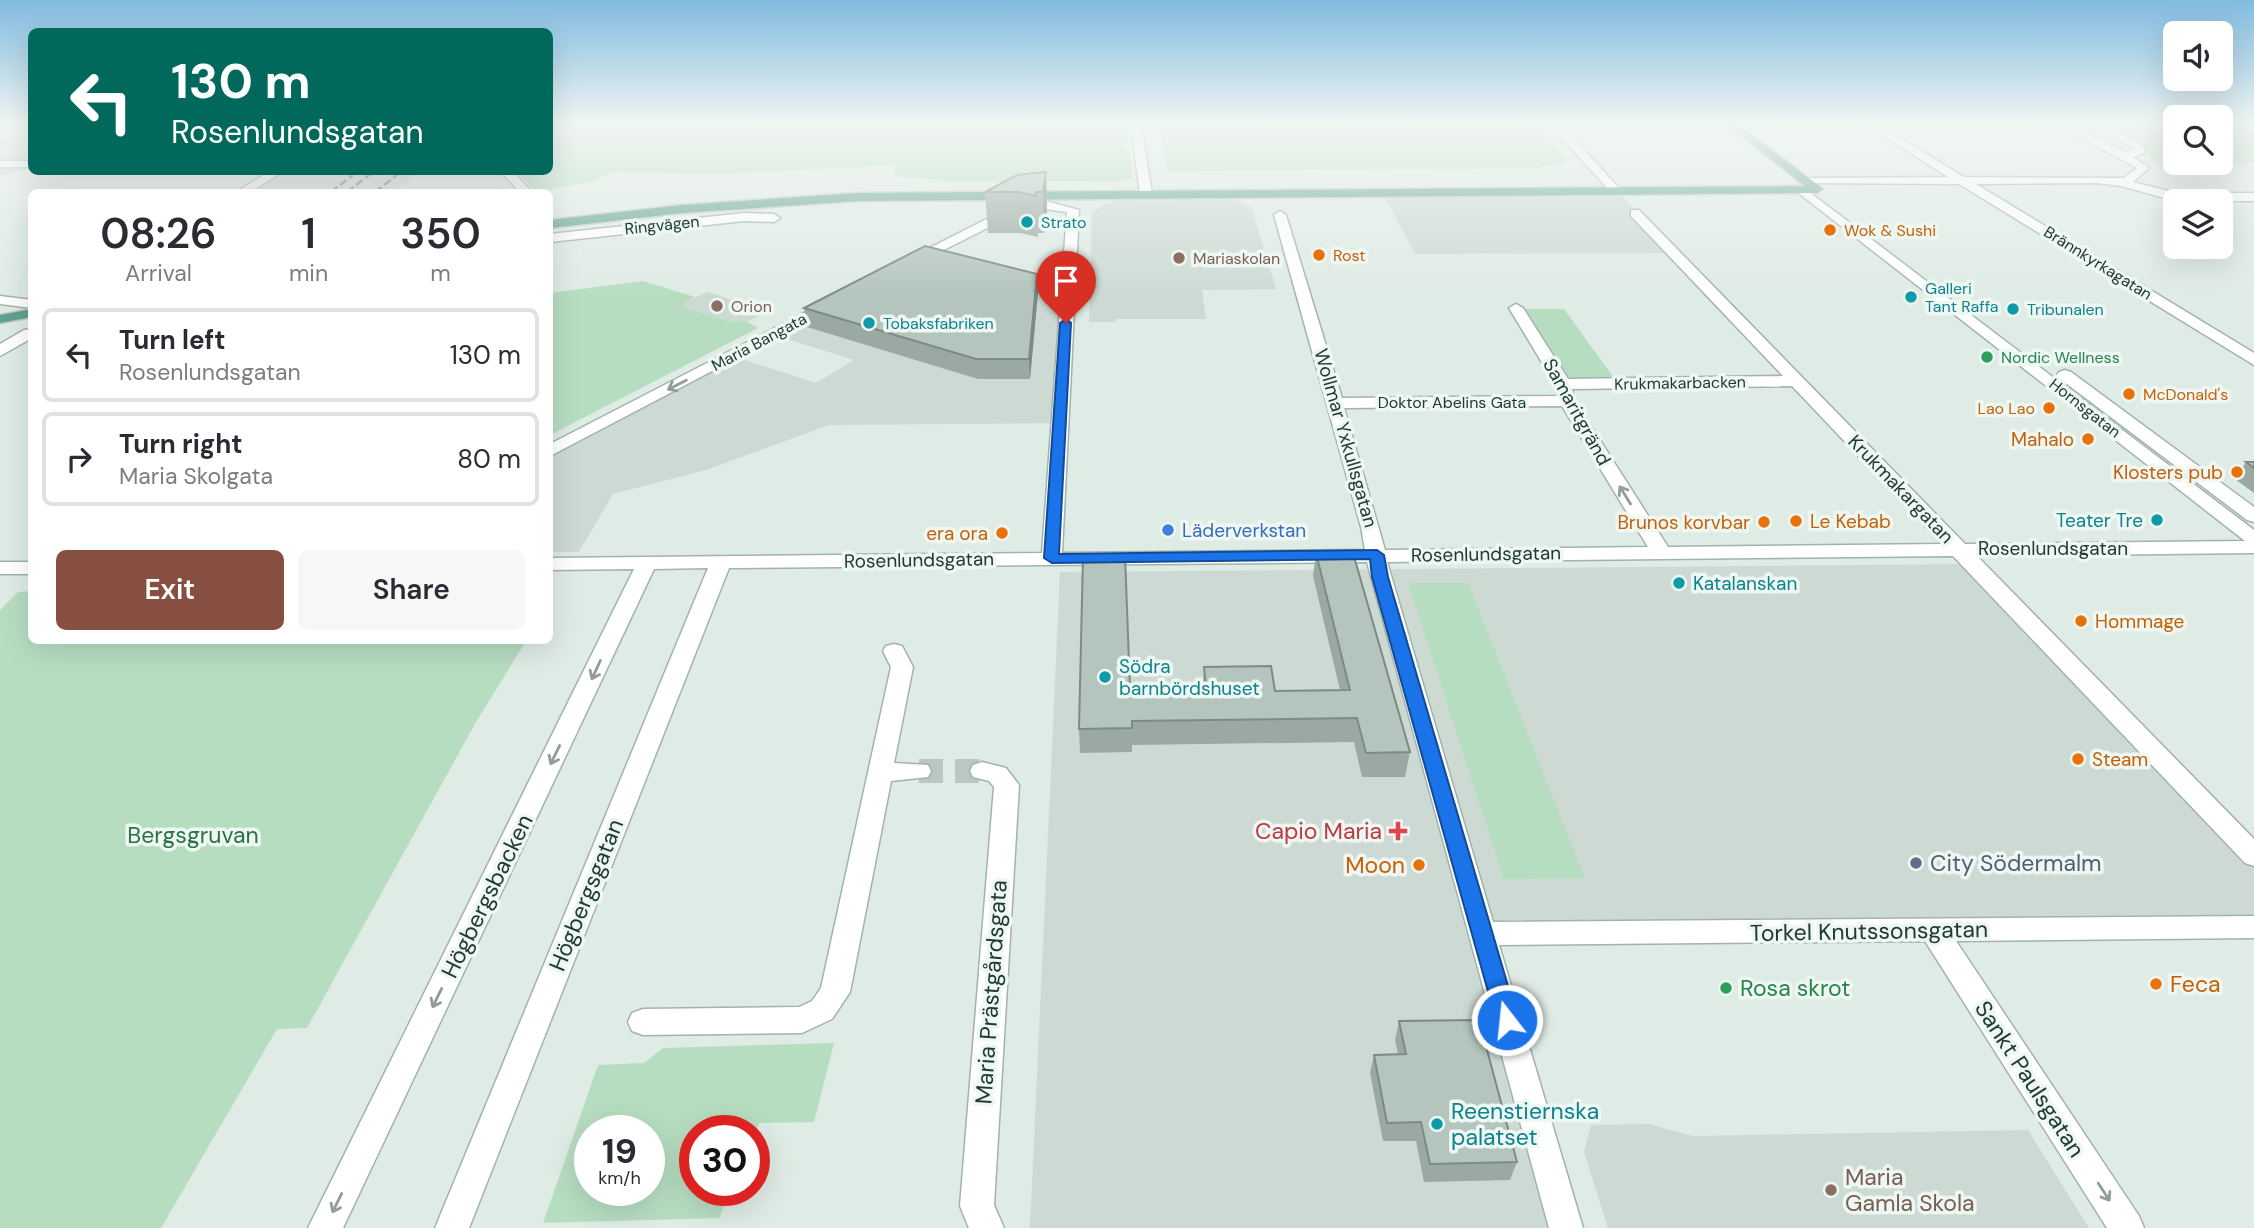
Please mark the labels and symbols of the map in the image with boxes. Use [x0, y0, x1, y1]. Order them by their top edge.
street label: Ringvägen [624, 211, 700, 239]
place label: Strato [1041, 212, 1087, 233]
marker: Strato [1019, 214, 1035, 230]
place label: Wok & Sushi [1844, 220, 1936, 241]
street label: Brännkyrkagatan [2040, 221, 2156, 305]
marker: Wok & Sushi [1822, 222, 1838, 238]
place label: Rost [1333, 245, 1365, 266]
marker: Rost [1311, 247, 1327, 263]
place label: Mariaskolan [1193, 248, 1280, 269]
marker: Mariaskolan [1171, 250, 1187, 266]
pin [1036, 251, 1096, 323]
place label: Galleri Tant Raffa [1925, 278, 1998, 317]
marker: Galleri Tant Raffa [1903, 289, 1919, 305]
place label: Orion [731, 296, 772, 317]
marker: Orion [709, 298, 725, 314]
place label: Tribunalen [2027, 299, 2104, 320]
marker: Tribunalen [2005, 301, 2021, 317]
street label: Maria Bangata [708, 308, 810, 376]
place label: Tobaksfabriken [883, 313, 994, 334]
marker: Tobaksfabriken [861, 315, 877, 331]
street label: Wollmar Yxkullsgatan [1309, 346, 1383, 530]
place label: Nordic Wellness [2001, 347, 2120, 368]
marker: Nordic Wellness [1979, 349, 1995, 365]
street label: Samaritgränd [1537, 354, 1617, 470]
street label: Krukmakarbacken [1614, 371, 1746, 395]
street label: Hornsgatan [2045, 374, 2125, 442]
one-way arrow [667, 378, 688, 392]
place label: McDonald's [2143, 384, 2228, 405]
marker: McDonald's [2121, 386, 2137, 402]
street label: Doktor Abelins Gata [1378, 392, 1526, 413]
place label: Lao Lao [1977, 398, 2035, 419]
marker: Lao Lao [2041, 400, 2057, 416]
place label: Mahalo [2011, 427, 2074, 452]
street label: Krukmakargatan [1843, 429, 1959, 549]
marker: Mahalo [2080, 431, 2096, 447]
place label: Klosters pub [2113, 460, 2223, 485]
marker: Klosters pub [2229, 464, 2245, 480]
one-way arrow [1617, 485, 1631, 505]
place label: Teater Tre [2056, 508, 2143, 533]
place label: Le Kebab [1810, 509, 1891, 534]
place label: Brunos korvbar [1617, 510, 1750, 535]
marker: Teater Tre [2149, 512, 2165, 528]
marker: Le Kebab [1788, 513, 1804, 529]
marker: Brunos korvbar [1756, 514, 1772, 530]
place label: Läderverkstan [1182, 518, 1306, 543]
place label: era ora [926, 521, 988, 546]
marker: Läderverkstan [1160, 522, 1176, 538]
marker: era ora [994, 525, 1010, 541]
street label: Rosenlundsgatan [1978, 536, 2128, 561]
street label: Rosenlundsgatan [1411, 540, 1561, 568]
street label: Rosenlundsgatan [844, 546, 994, 574]
place label: Katalanskan [1693, 571, 1797, 596]
marker: Katalanskan [1671, 575, 1687, 591]
place label: Hommage [2095, 609, 2184, 634]
marker: Hommage [2073, 613, 2089, 629]
place label: Södra barnbördshuset [1119, 654, 1260, 701]
one-way arrow [589, 659, 602, 680]
marker: Södra barnbördshuset [1097, 669, 1113, 685]
one-way arrow [548, 744, 562, 765]
place label: Steam [2092, 747, 2148, 772]
marker: Steam [2070, 751, 2086, 767]
street label: Högbergsbacken [434, 809, 540, 983]
street label: Högbergsgatan [542, 815, 630, 975]
place label: Capio Maria [1255, 816, 1382, 846]
park label: Bergsgruvan [127, 820, 259, 850]
marker: Capio Maria [1388, 821, 1408, 841]
place label: City Södermalm [1930, 848, 2102, 878]
place label: Moon [1345, 850, 1405, 880]
marker: City Södermalm [1908, 855, 1924, 871]
marker: Moon [1411, 857, 1427, 873]
street label: Maria Prästgårdsgata [968, 879, 1014, 1105]
street label: Torkel Knutssonsgatan [1750, 914, 1988, 948]
place label: Feca [2170, 969, 2221, 999]
place label: Rosa skrot [1740, 973, 1850, 1003]
marker: Feca [2148, 976, 2164, 992]
marker: Rosa skrot [1718, 980, 1734, 996]
position arrow [1470, 983, 1544, 1057]
one-way arrow [430, 987, 443, 1008]
street label: Sankt Paulsgatan [1968, 995, 2092, 1163]
place label: Reenstiernska palatset [1451, 1096, 1599, 1152]
speed limit sign: 30 [679, 1115, 770, 1206]
marker: Reenstiernska palatset [1429, 1116, 1445, 1132]
place label: Maria Gamla Skola [1845, 1162, 1975, 1218]
marker: Maria Gamla Skola [1823, 1182, 1839, 1198]
one-way arrow [2097, 1182, 2111, 1202]
one-way arrow [330, 1192, 344, 1213]

